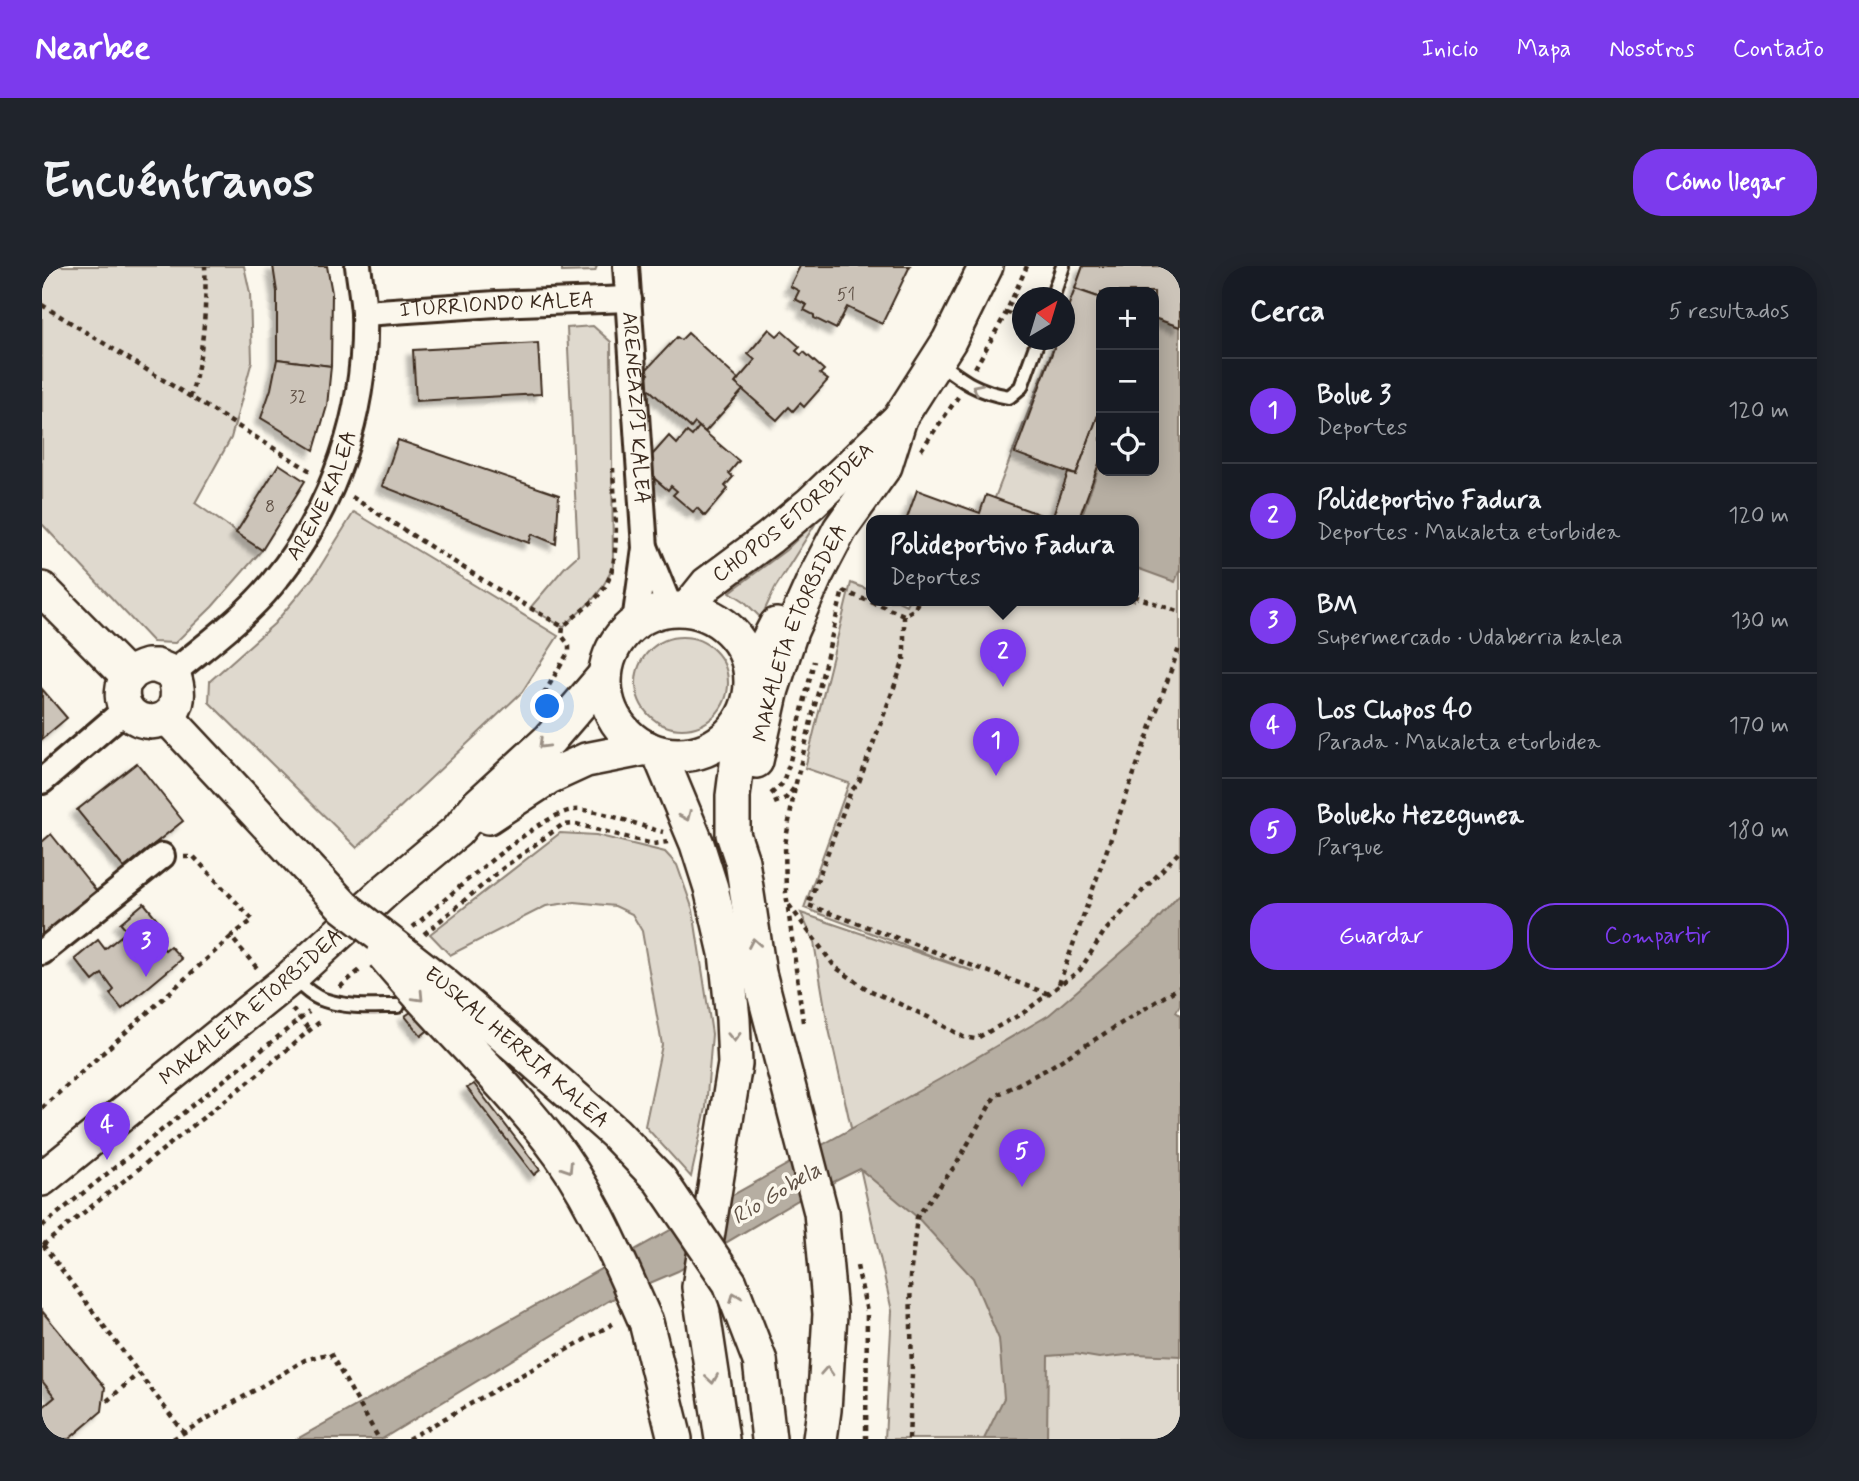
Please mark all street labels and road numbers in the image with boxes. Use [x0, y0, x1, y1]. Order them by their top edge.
street label: ITURRIONDO KALEA [399, 286, 595, 325]
street label: ARENEAZPI KALEA [615, 311, 656, 505]
street label: ARENE KALEA [280, 427, 364, 566]
street label: CHOPOS ETORBIDEA [707, 436, 880, 589]
street label: MAKALETA ETORBIDEA [747, 519, 854, 744]
street label: MAKALETA ETORBIDEA [154, 922, 349, 1092]
street label: EUSKAL HERRIA KALEA [418, 960, 615, 1135]

